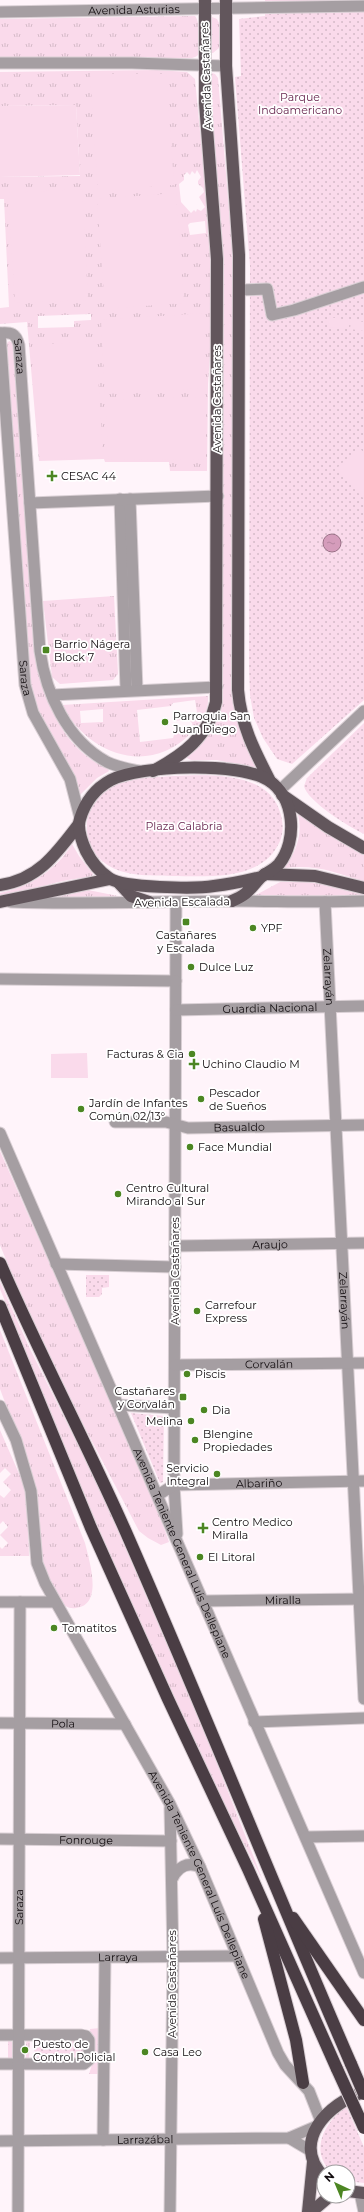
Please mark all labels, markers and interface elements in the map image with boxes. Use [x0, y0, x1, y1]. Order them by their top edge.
street label: Avenida Asturias [88, 2, 181, 18]
street label: Avenida Castañares [197, 21, 215, 130]
park label: Parque Indoamericano [258, 90, 342, 117]
street label: Saraza [10, 336, 28, 375]
street label: Avenida Castañares [210, 344, 224, 453]
place label: CESAC 44 [61, 469, 117, 483]
marker: CESAC 44 [46, 470, 58, 482]
place label: Barrio Nágera Block 7 [54, 637, 130, 664]
marker: Barrio Nágera Block 7 [41, 645, 51, 655]
street label: Saraza [16, 660, 35, 698]
place label: Parroquia San Juan Diego [172, 709, 251, 736]
marker: Parroquia San Juan Diego [160, 717, 170, 727]
park label: Plaza Calabria [145, 819, 223, 833]
street label: Avenida Escalada [134, 894, 230, 910]
marker: Castañares y Escalada [181, 917, 191, 927]
place label: YPF [261, 921, 283, 935]
marker: YPF [248, 923, 258, 933]
place label: Castañares y Escalada [156, 928, 217, 955]
street label: Zelarrayán [320, 948, 337, 1006]
place label: Dulce Luz [199, 960, 254, 974]
marker: Dulce Luz [186, 962, 196, 972]
street label: Guardia Nacional [222, 1000, 318, 1016]
place label: Facturas & Cia [106, 1047, 184, 1061]
marker: Facturas & Cia [187, 1049, 197, 1059]
place label: Uchino Claudio M [202, 1057, 300, 1071]
marker: Uchino Claudio M [189, 1059, 199, 1069]
place label: Pescador de Sueños [209, 1086, 267, 1113]
marker: Pescador de Sueños [196, 1094, 206, 1104]
place label: Jardín de Infantes Común 02/13° [88, 1096, 188, 1123]
marker: Jardín de Infantes Común 02/13° [76, 1104, 86, 1114]
street label: Basualdo [213, 1120, 265, 1135]
place label: Face Mundial [198, 1140, 272, 1154]
marker: Face Mundial [185, 1142, 195, 1152]
place label: Centro Cultural Mirando al Sur [126, 1181, 209, 1208]
marker: Centro Cultural Mirando al Sur [113, 1189, 123, 1199]
street label: Avenida Castañares [168, 1216, 182, 1325]
street label: Araujo [252, 1237, 288, 1252]
street label: Zelarrayán [336, 1272, 353, 1330]
place label: Carrefour Express [205, 1298, 257, 1325]
marker: Carrefour Express [192, 1306, 202, 1316]
street label: Corvalán [245, 1357, 293, 1371]
place label: Piscis [195, 1367, 226, 1381]
marker: Piscis [182, 1369, 192, 1379]
place label: Castañares y Corvalán [114, 1384, 176, 1411]
marker: Castañares y Corvalán [178, 1392, 188, 1402]
place label: Dia [212, 1403, 231, 1417]
marker: Dia [199, 1405, 209, 1415]
place label: Melina [146, 1414, 183, 1428]
marker: Melina [186, 1416, 196, 1426]
place label: Blengine Propiedades [203, 1427, 273, 1454]
marker: Blengine Propiedades [190, 1435, 200, 1445]
street label: Avenida Teniente General Luís Dellepiane [130, 1446, 234, 1661]
place label: Servicio Integral [166, 1461, 209, 1488]
marker: Servicio Integral [212, 1469, 222, 1479]
street label: Albariño [236, 1476, 283, 1491]
place label: Centro Medico Miralla [212, 1515, 293, 1542]
marker: Centro Medico Miralla [197, 1522, 209, 1534]
place label: El Litoral [208, 1550, 255, 1564]
marker: El Litoral [195, 1552, 205, 1562]
street label: Miralla [265, 1593, 301, 1607]
place label: Tomatitos [62, 1621, 117, 1635]
marker: Tomatitos [49, 1623, 59, 1633]
street label: Pola [51, 1716, 75, 1731]
street label: Avenida Teniente General Luís Dellepiane [145, 1768, 253, 1981]
street label: Fonrouge [59, 1833, 113, 1847]
street label: Saraza [12, 1889, 26, 1925]
street label: Avenida Castañares [165, 1929, 179, 2038]
street label: Larraya [98, 1950, 138, 1964]
place label: Puesto de Control Policial [33, 2037, 115, 2064]
marker: Puesto de Control Policial [20, 2045, 30, 2055]
place label: Casa Leo [153, 2045, 202, 2059]
marker: Casa Leo [140, 2047, 150, 2057]
street label: Larrazábal [117, 2132, 173, 2147]
north arrow [316, 2164, 356, 2204]
text: N [321, 2169, 337, 2185]

